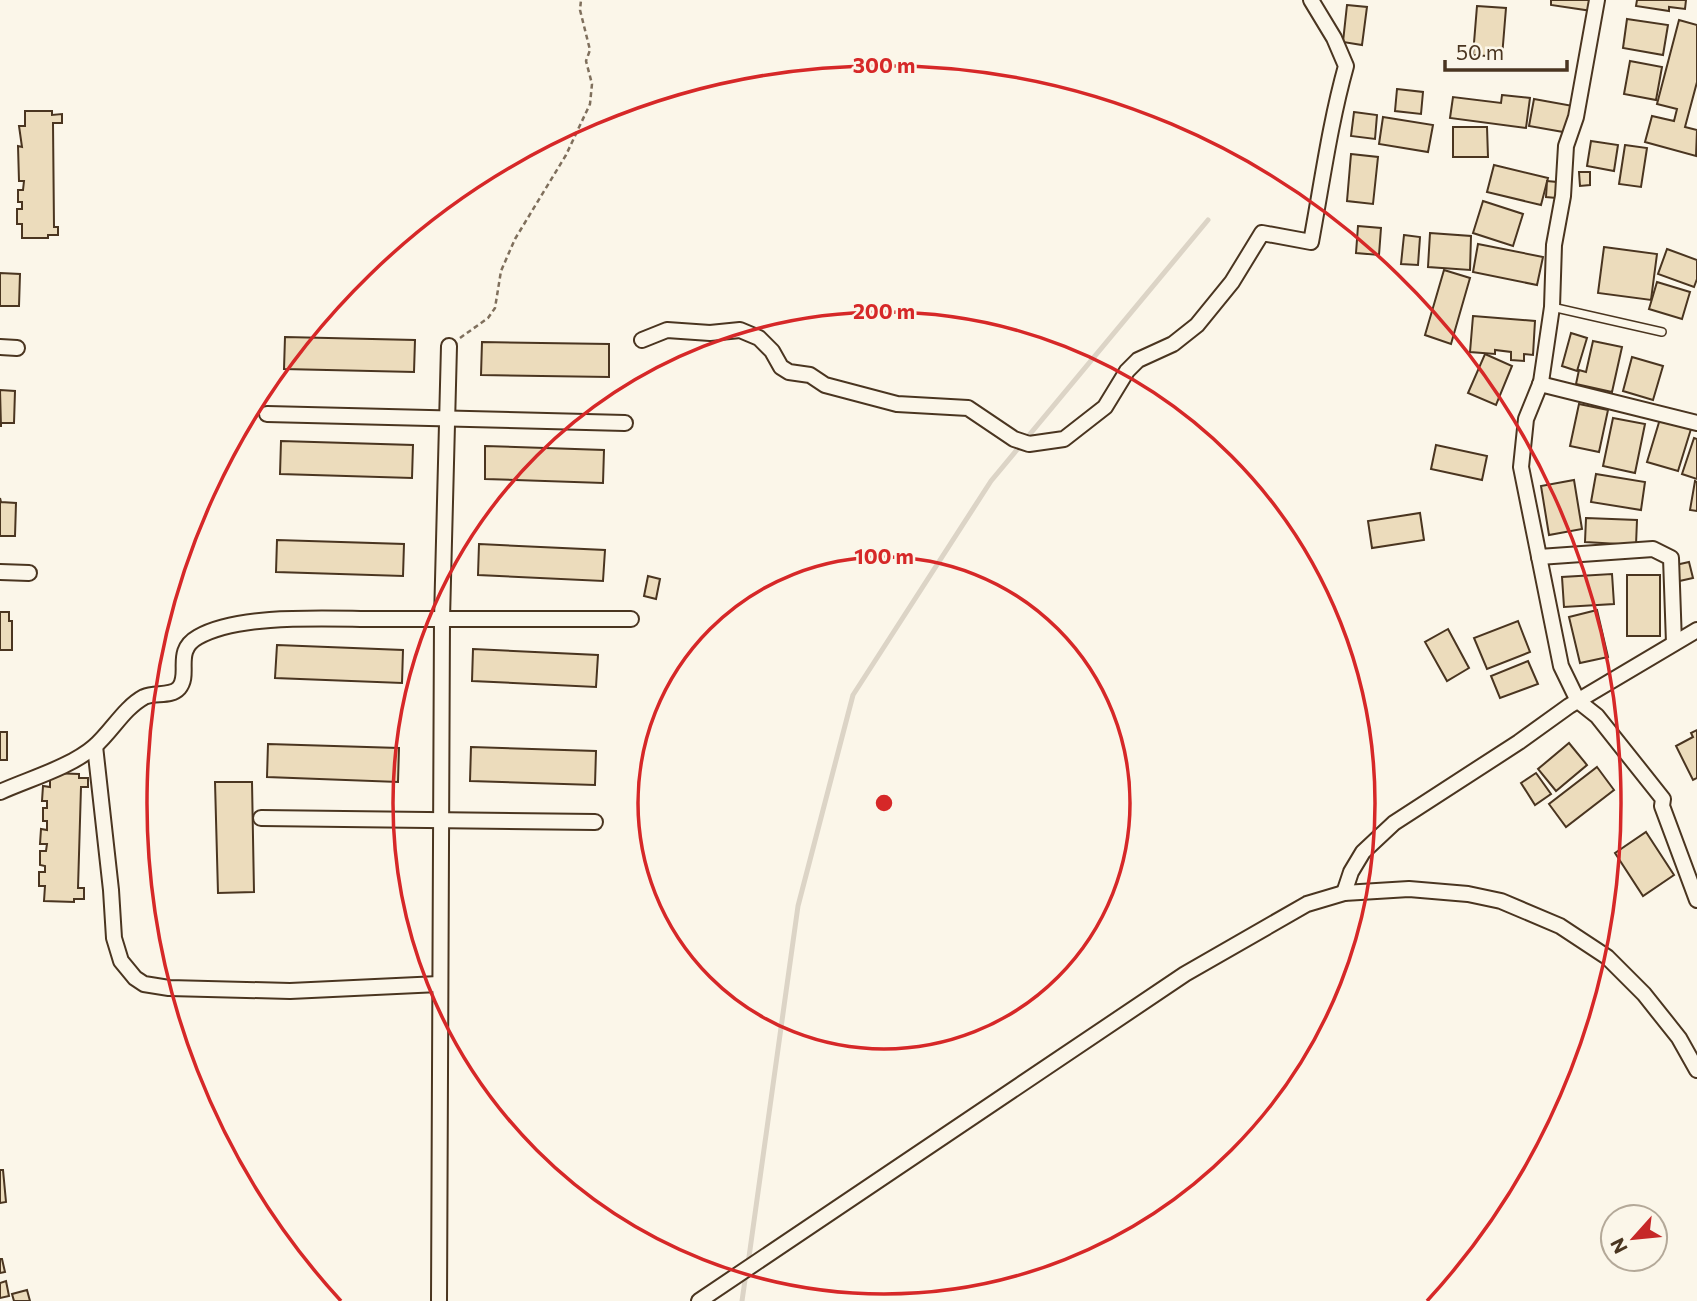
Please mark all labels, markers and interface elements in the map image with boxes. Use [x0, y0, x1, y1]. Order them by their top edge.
scale bar [1445, 28, 1568, 72]
text: 50 m [1456, 39, 1504, 64]
text: 300 m [853, 52, 915, 77]
text: 200 m [853, 298, 915, 323]
text: 100 m [854, 543, 914, 568]
centre of rings [872, 791, 896, 815]
north arrow [1599, 1203, 1669, 1273]
text: N [1605, 1234, 1632, 1258]

